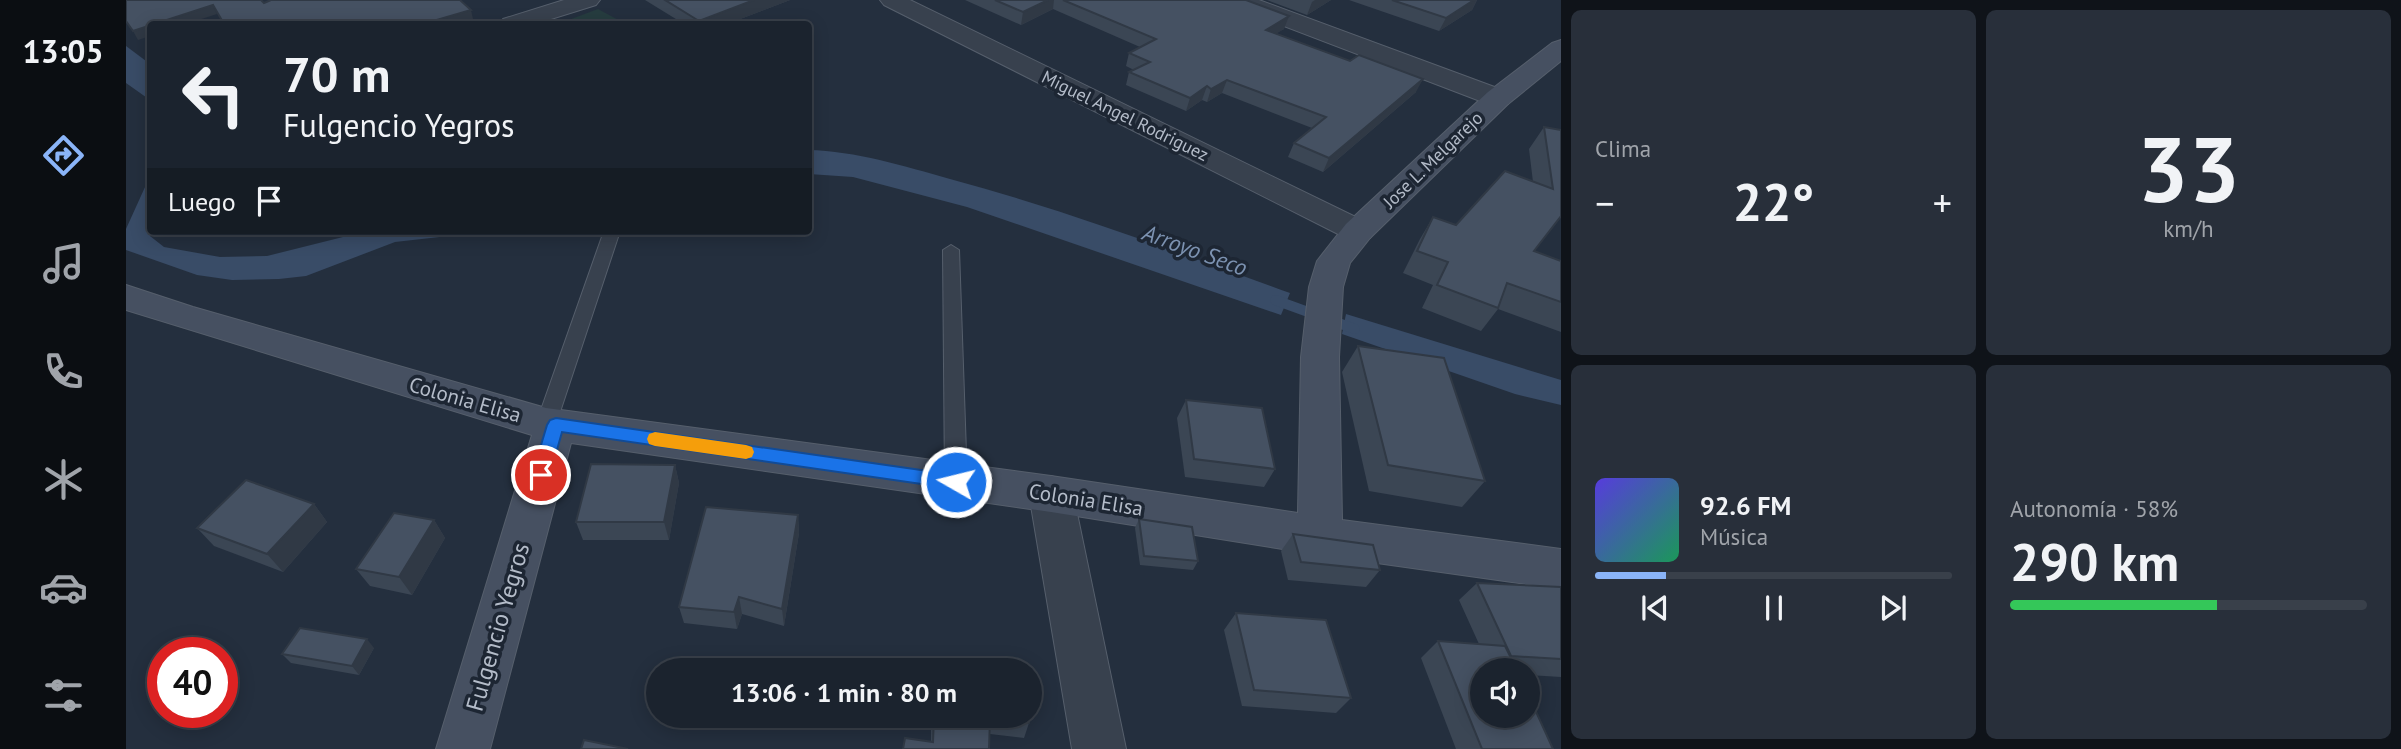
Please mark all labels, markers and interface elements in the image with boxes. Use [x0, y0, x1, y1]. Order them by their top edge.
text: 13:05 [22, 30, 104, 72]
text: 70 m [283, 42, 390, 106]
icon: left [168, 49, 259, 140]
street label: Miguel Angel Rodriguez [1038, 65, 1212, 166]
text: Fulgencio Yegros [283, 104, 515, 146]
street label: Jose L. Melgarejo [1377, 106, 1487, 214]
text: 33 [2137, 109, 2240, 227]
icon: directions [39, 131, 88, 180]
text: Clima [1595, 134, 1651, 163]
text: 22° [1733, 168, 1814, 235]
text: − [1595, 178, 1614, 227]
text: + [1933, 178, 1952, 227]
icon: arrive [250, 182, 288, 220]
text: Luego [168, 185, 236, 218]
text: km/h [2163, 214, 2214, 243]
water label: Arroyo Seco [1138, 217, 1251, 282]
icon: music [39, 239, 88, 288]
icon: phone [39, 347, 88, 396]
street label: Colonia Elisa [406, 371, 524, 428]
pin [511, 445, 571, 505]
position arrow [919, 445, 993, 519]
icon: climate [39, 455, 88, 504]
icon: arrive [522, 456, 560, 494]
street label: Colonia Elisa [1027, 477, 1145, 522]
text: 92.6 FM [1700, 489, 1791, 522]
text: Autonomía · 58% [2010, 494, 2178, 523]
text: Música [1700, 522, 1768, 551]
text: 290 km [2010, 528, 2179, 595]
street label: Fulgencio Yegros [459, 539, 536, 715]
icon: car [39, 563, 88, 612]
icon: previous [1636, 589, 1674, 627]
icon: pause [1755, 589, 1793, 627]
icon: next [1874, 589, 1912, 627]
speed limit sign: 40 [147, 637, 238, 728]
map controls [1470, 658, 1540, 728]
button: sound [1470, 658, 1540, 728]
icon: filters [39, 671, 88, 720]
text: 13:06 · 1 min · 80 m [731, 676, 957, 709]

